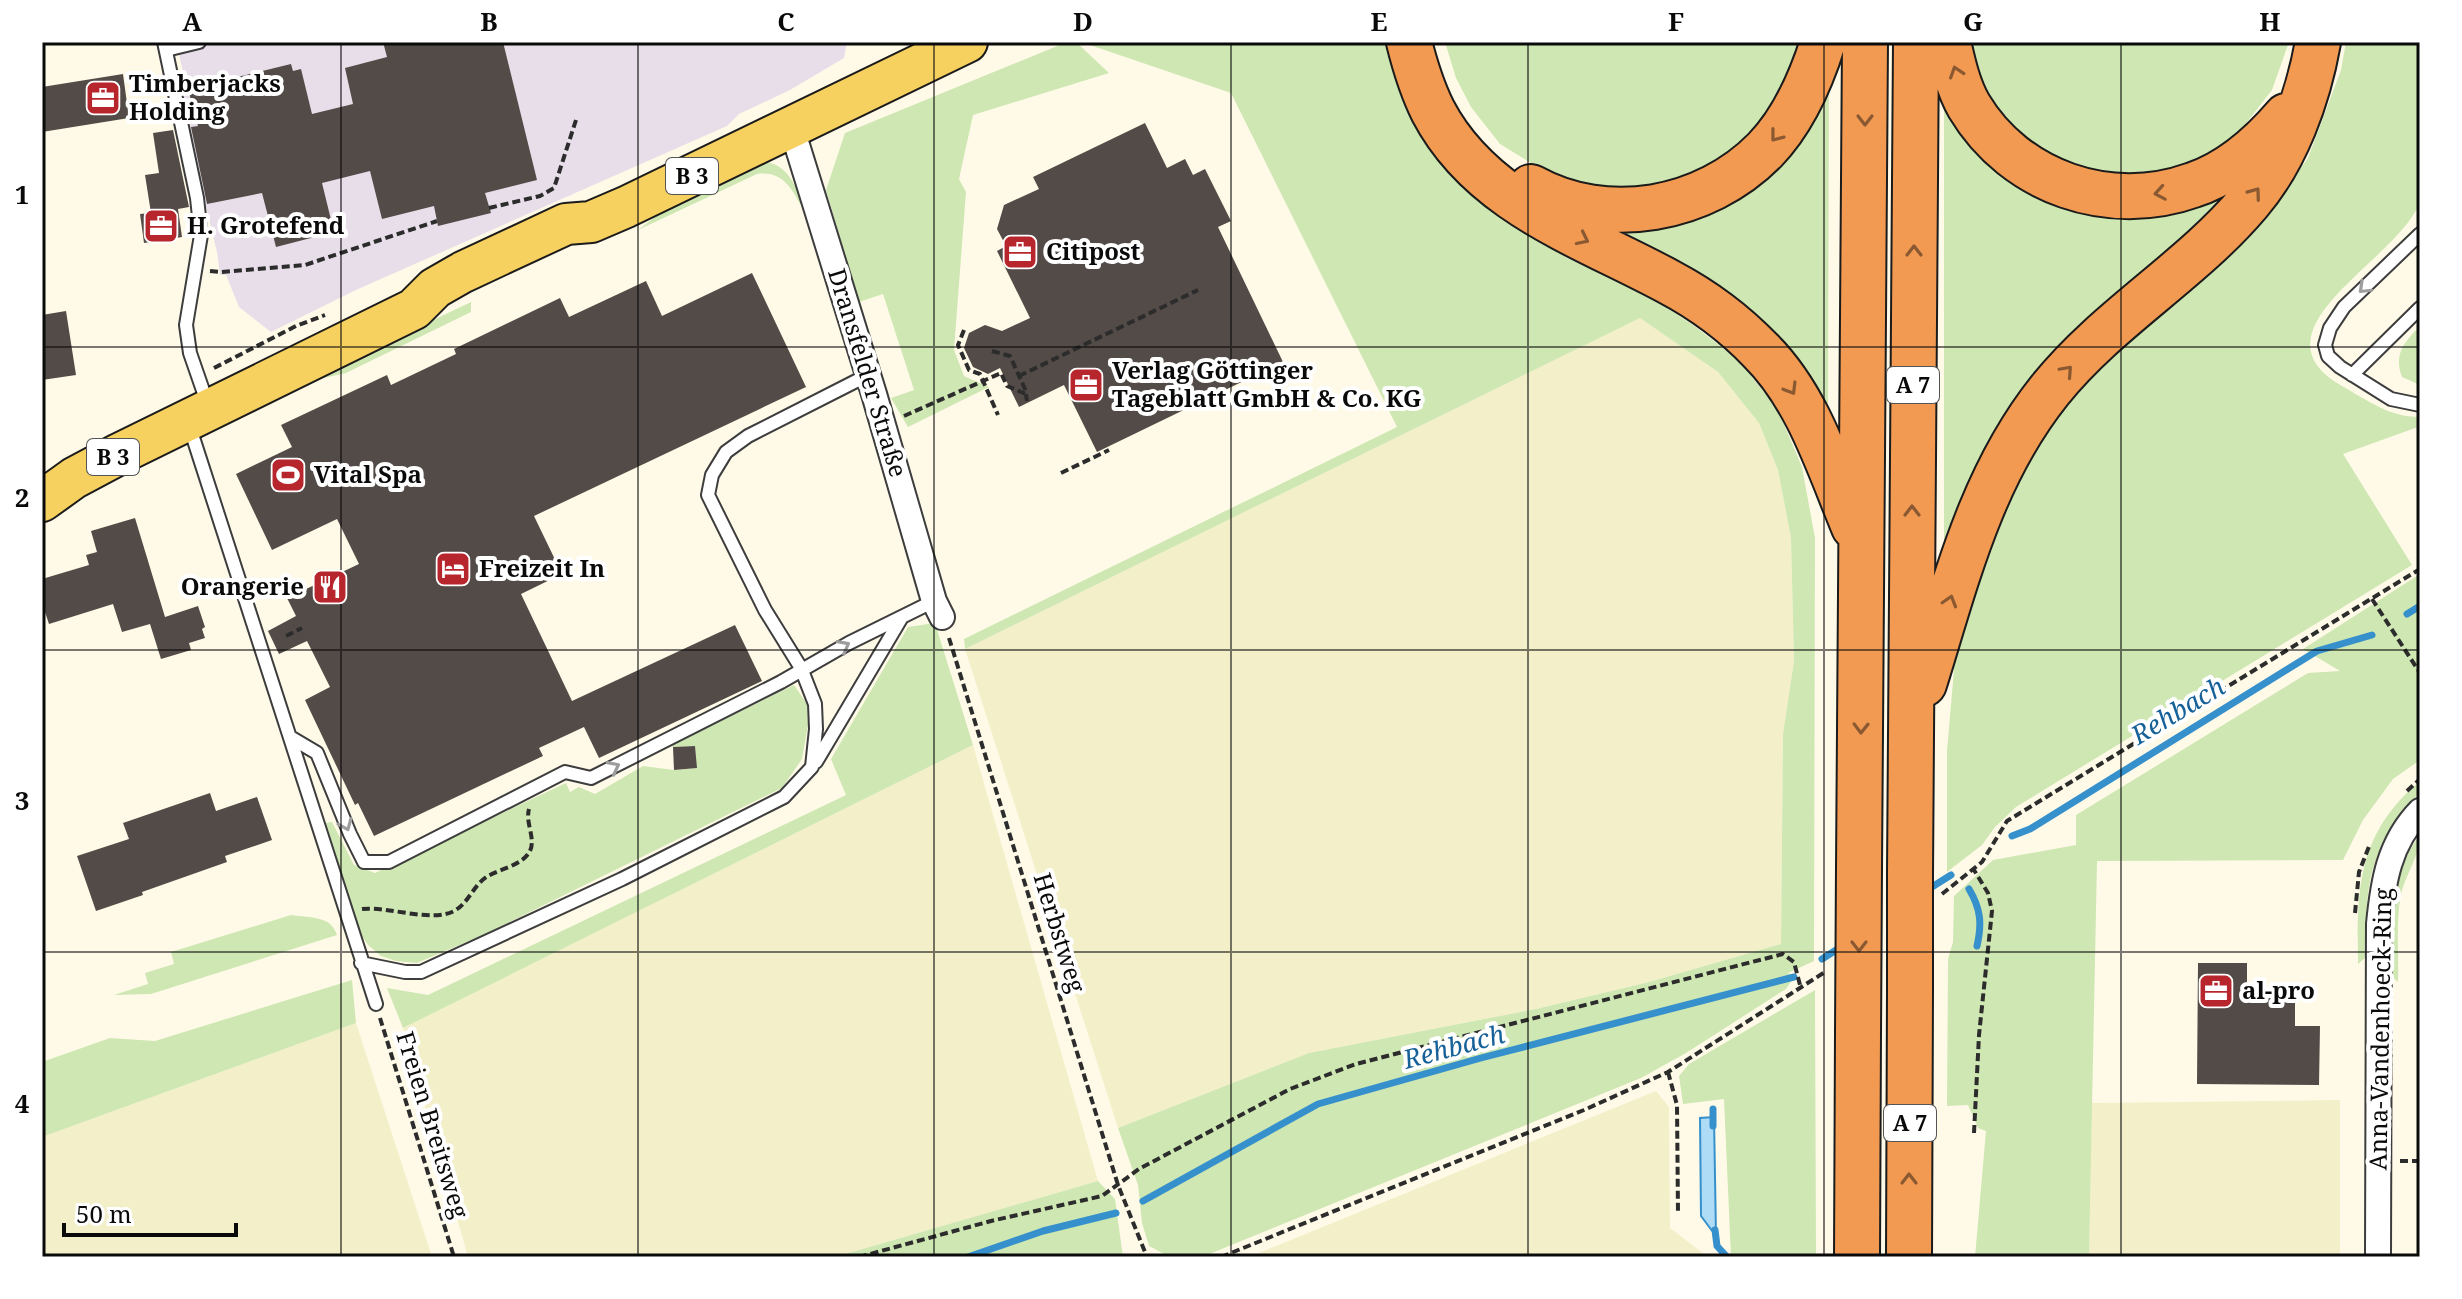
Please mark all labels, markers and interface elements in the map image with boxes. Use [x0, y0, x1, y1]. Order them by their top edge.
text: A [182, 3, 202, 39]
text: B [480, 3, 498, 39]
text: C [777, 3, 795, 39]
text: D [1073, 3, 1093, 39]
text: E [1371, 3, 1388, 39]
text: F [1668, 3, 1684, 39]
text: G [1963, 3, 1983, 39]
text: H [2259, 3, 2281, 39]
place label: Timberjacks Holding [129, 66, 281, 127]
one-way arrow [1949, 66, 1965, 80]
office icon: Timberjacks Holding [84, 79, 122, 117]
one-way arrow [1856, 114, 1874, 127]
one-way arrow [1771, 127, 1785, 142]
road number: B 3 [666, 158, 718, 194]
text: 1 [15, 176, 29, 212]
one-way arrow [2153, 184, 2167, 201]
one-way arrow [2245, 188, 2260, 202]
office icon: H. Grotefend [142, 207, 180, 245]
place label: H. Grotefend [187, 208, 345, 241]
one-way arrow [1575, 230, 1590, 245]
office icon: Citipost [1001, 233, 1039, 271]
place label: Citipost [1046, 234, 1140, 267]
one-way arrow [1905, 244, 1923, 257]
street label: Dransfelder Straße [821, 264, 916, 481]
one-way arrow [2359, 279, 2373, 293]
place label: Verlag Göttinger Tageblatt GmbH & Co. KG [1112, 353, 1421, 414]
office icon: Verlag Göttinger Tageblatt GmbH & Co. KG [1067, 366, 1105, 404]
one-way arrow [2057, 366, 2071, 381]
road number: A 7 [1887, 367, 1939, 403]
one-way arrow [1781, 380, 1797, 395]
road number: B 3 [87, 439, 139, 475]
sports icon: Vital Spa [269, 456, 307, 494]
place label: Vital Spa [314, 457, 422, 490]
text: 2 [15, 479, 29, 515]
one-way arrow [1903, 504, 1921, 517]
hotel icon: Freizeit In [434, 550, 472, 588]
place label: Freizeit In [479, 551, 605, 584]
restaurant icon: Orangerie [311, 568, 349, 606]
place label: Orangerie [181, 569, 304, 602]
one-way arrow [1941, 594, 1957, 608]
one-way arrow [836, 640, 850, 655]
water label: Rehbach [2123, 668, 2232, 753]
one-way arrow [1852, 722, 1869, 735]
one-way arrow [605, 761, 620, 776]
text: 3 [15, 782, 29, 818]
one-way arrow [337, 817, 353, 831]
street label: Herbstweg [1027, 869, 1094, 997]
street label: Anna-Vandenhoeck-Ring [2361, 887, 2398, 1171]
one-way arrow [1850, 940, 1867, 953]
office icon: al-pro [2197, 972, 2235, 1010]
place label: al-pro [2242, 973, 2315, 1006]
water label: Rehbach [1398, 1015, 1509, 1077]
street label: Freien Breitsweg [389, 1027, 478, 1222]
text: 4 [15, 1085, 30, 1121]
road number: A 7 [1884, 1105, 1936, 1141]
one-way arrow [1901, 1172, 1918, 1185]
scale bar [64, 1187, 236, 1237]
text: 50 m [76, 1197, 132, 1230]

